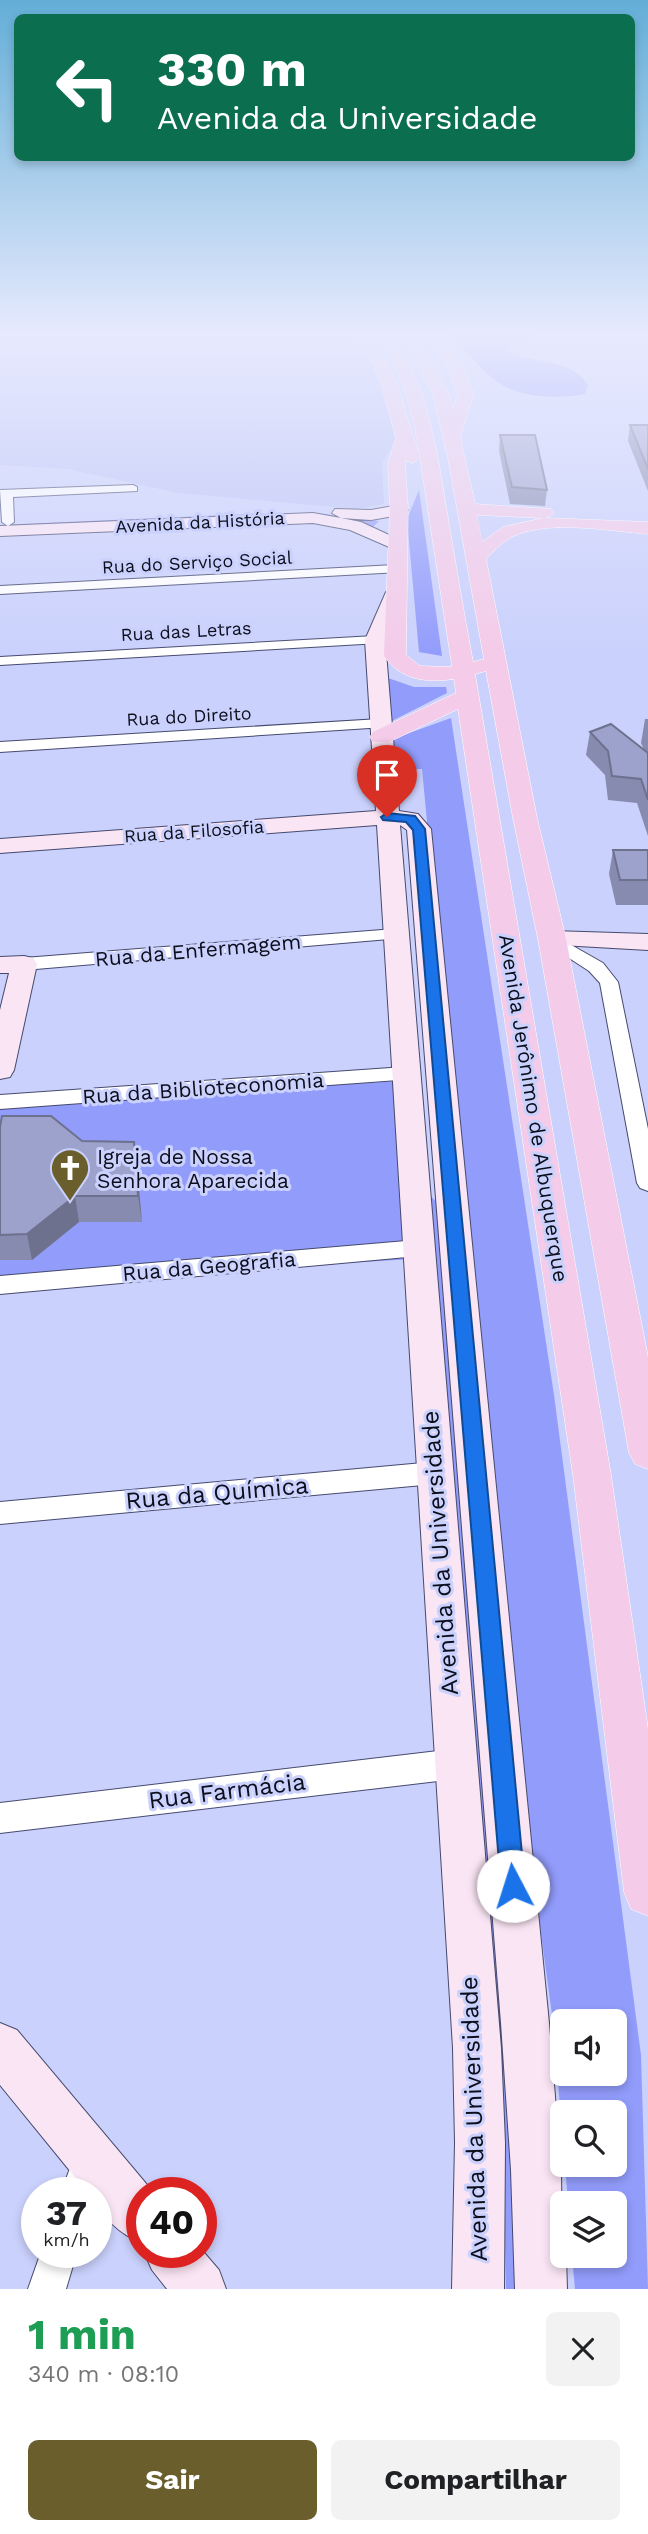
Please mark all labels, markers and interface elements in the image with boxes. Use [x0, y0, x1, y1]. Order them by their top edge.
text: 330 m [157, 40, 307, 98]
icon: left [42, 42, 133, 133]
text: Avenida da Universidade [157, 99, 538, 137]
street label: Avenida da História [115, 507, 285, 537]
street label: Rua do Serviço Social [101, 547, 293, 577]
street label: Rua das Letras [120, 617, 252, 645]
street label: Rua do Direito [126, 702, 252, 730]
pin [357, 745, 417, 817]
icon: arrive [368, 756, 406, 794]
street label: Rua da Filosofia [123, 816, 265, 846]
street label: Rua da Enfermagem [94, 929, 302, 971]
street label: Avenida Jerônimo de Albuquerque [494, 932, 574, 1284]
street label: Rua da Biblioteconomia [81, 1067, 325, 1109]
place label: Igreja de Nossa Senhora Aparecida [97, 1144, 289, 1193]
church icon: Igreja de Nossa Senhora Aparecida [49, 1147, 91, 1202]
street label: Rua da Geografia [121, 1246, 297, 1286]
street label: Avenida da Universidade [416, 1410, 464, 1696]
street label: Rua da Química [124, 1471, 310, 1515]
street label: Rua Farmácia [147, 1767, 307, 1815]
position arrow [476, 1849, 550, 1923]
street label: Avenida da Universidade [455, 1976, 493, 2262]
map controls [550, 2009, 627, 2268]
button: sound [550, 2009, 627, 2086]
button: search [550, 2100, 627, 2177]
speed limit sign: 40 [126, 2177, 217, 2268]
button: layers [550, 2191, 627, 2268]
text: 37 [46, 2192, 87, 2234]
text: km/h [43, 2229, 90, 2250]
text: 1 min [28, 2310, 136, 2359]
button: close [546, 2312, 620, 2386]
text: 340 m · 08:10 [28, 2361, 179, 2388]
button: Sair [28, 2440, 317, 2520]
button: Compartilhar [331, 2440, 620, 2520]

